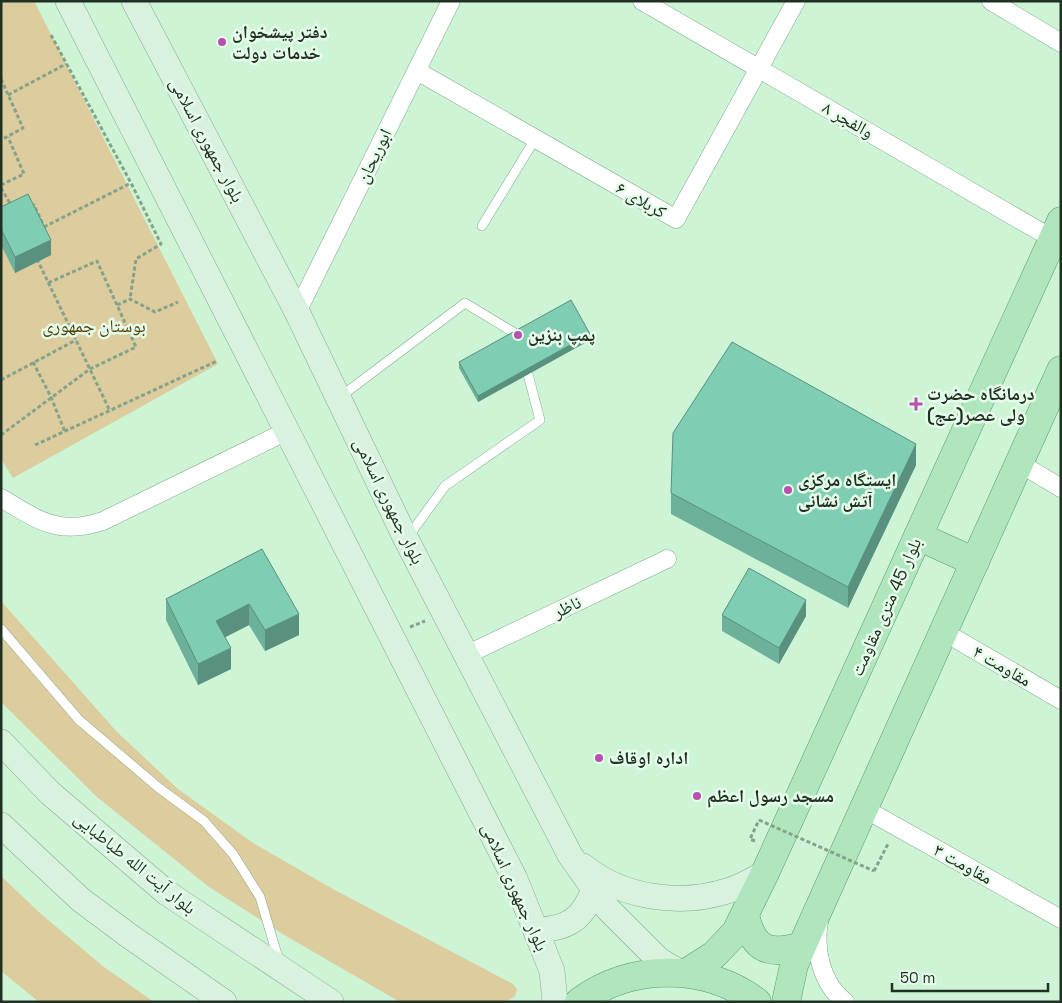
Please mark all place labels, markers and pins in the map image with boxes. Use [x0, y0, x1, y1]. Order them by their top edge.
place label: دفتر پیشخوان خدمات دولت [232, 20, 328, 64]
marker: دفتر پیشخوان خدمات دولت [216, 36, 228, 48]
place label: پمپ بنزین [528, 323, 595, 346]
marker: پمپ بنزین [512, 329, 524, 341]
place label: درمانگاه حضرت ولی عصر(عج) [927, 382, 1035, 427]
marker: درمانگاه حضرت ولی عصر(عج) [909, 397, 923, 411]
place label: ایستگاه مرکزی آتش نشانی [798, 468, 896, 512]
marker: ایستگاه مرکزی آتش نشانی [782, 484, 794, 496]
place label: اداره اوقاف [609, 746, 688, 769]
marker: اداره اوقاف [593, 752, 605, 764]
place label: مسجد رسول اعظم [707, 784, 834, 808]
marker: مسجد رسول اعظم [691, 790, 703, 802]

